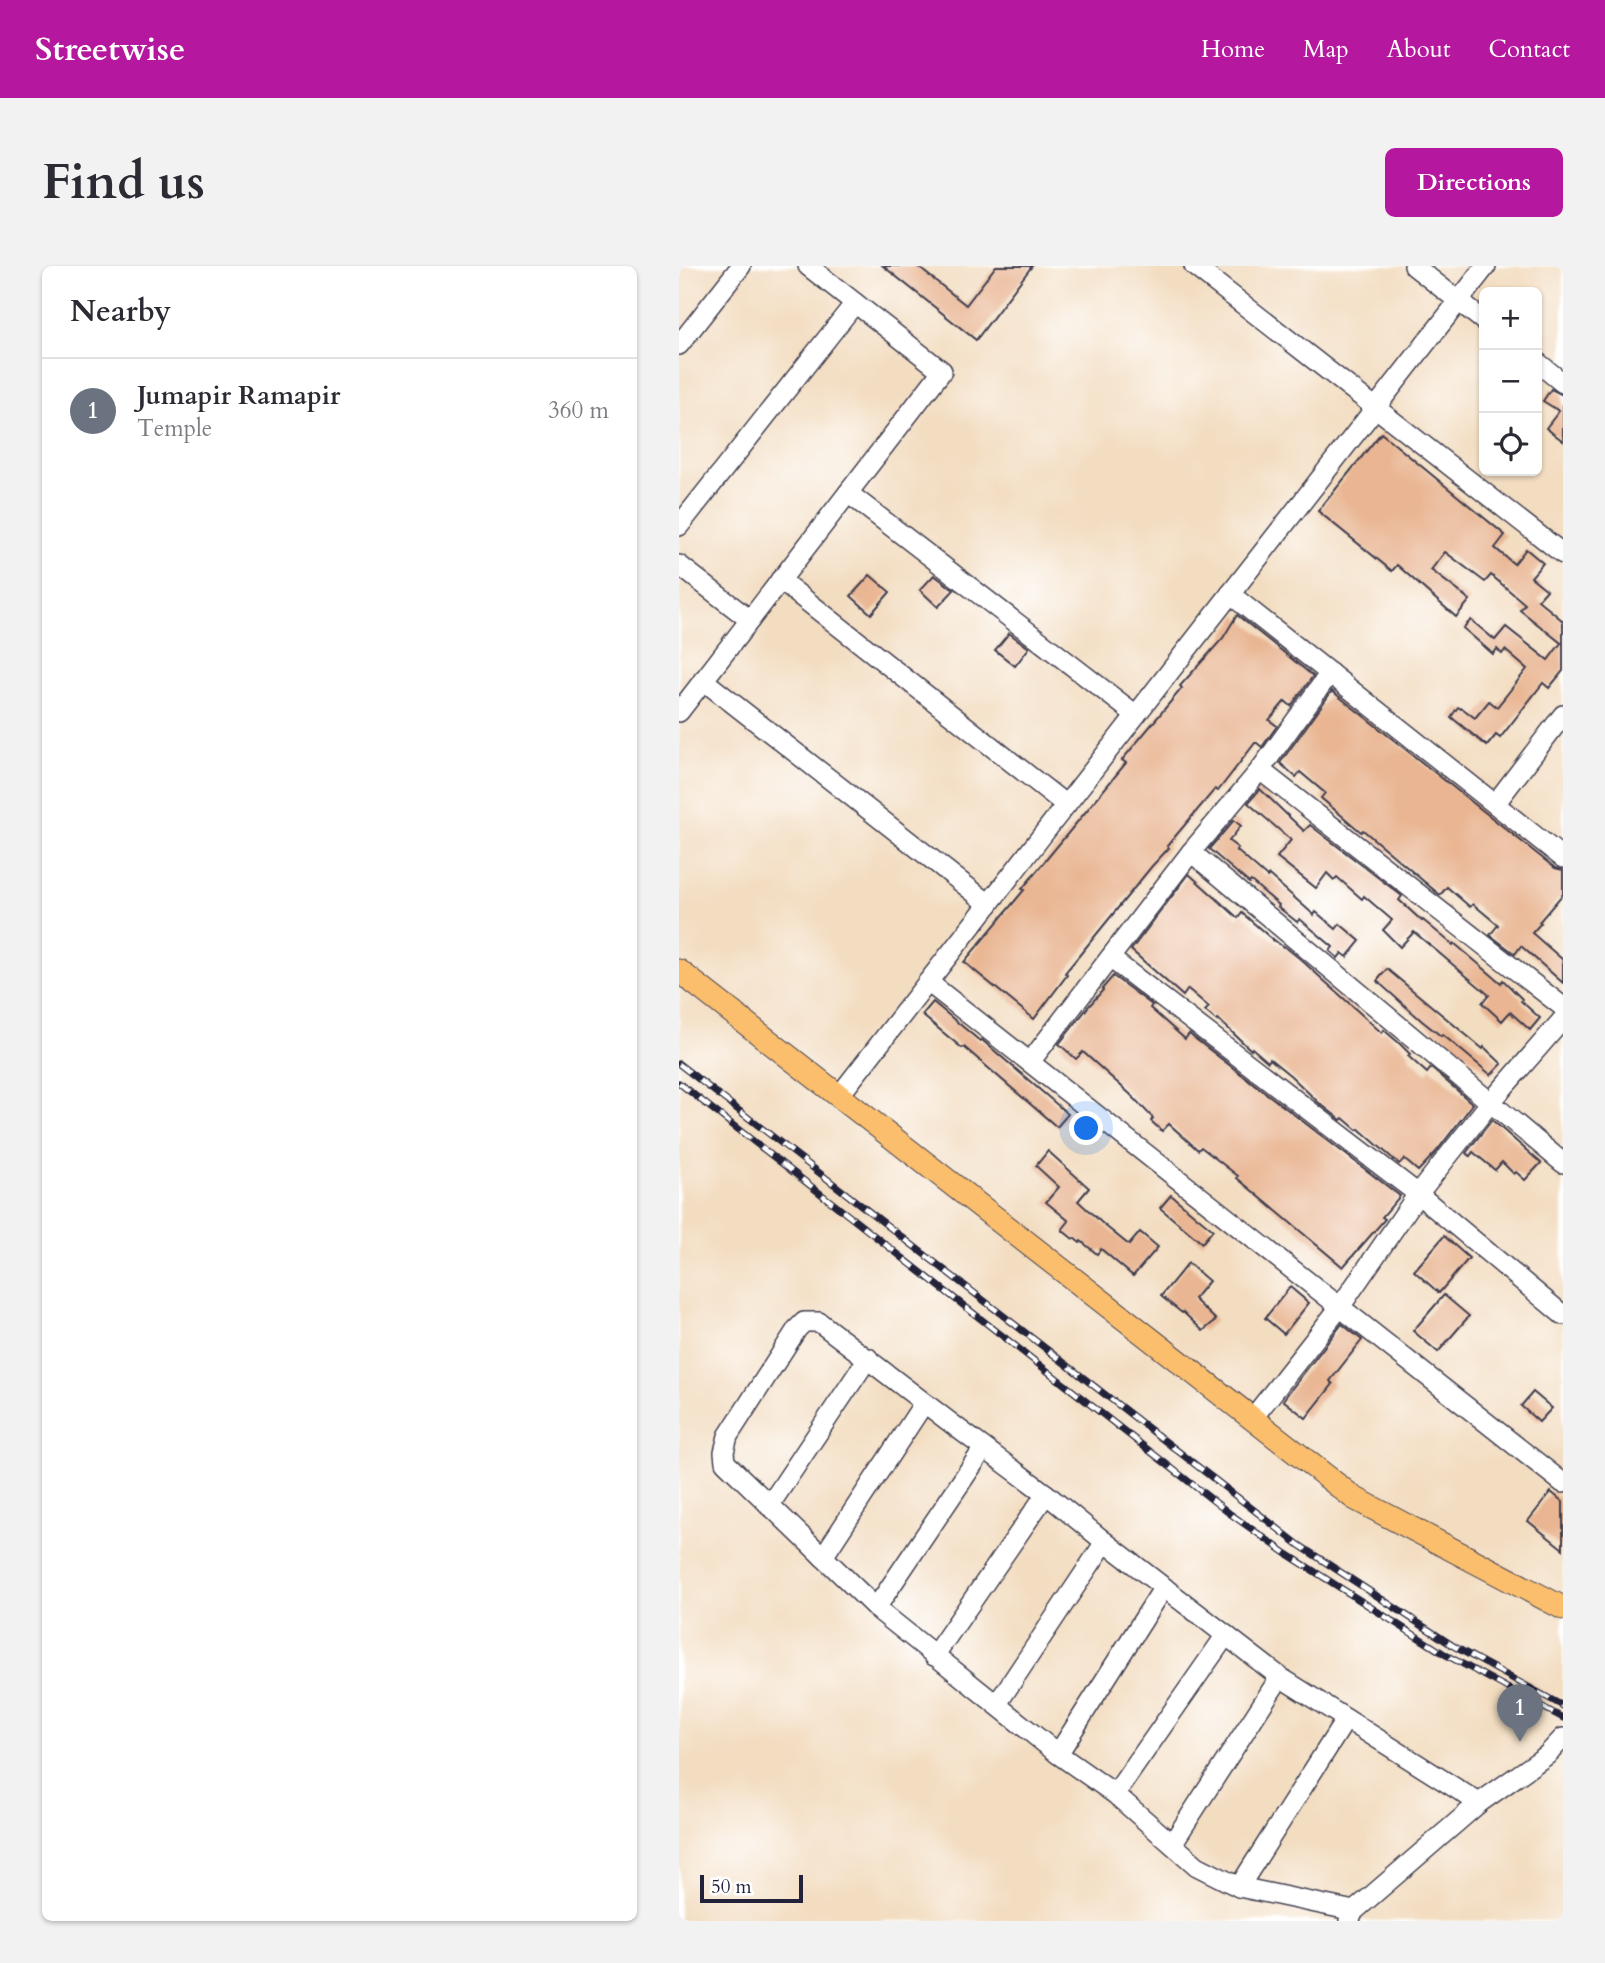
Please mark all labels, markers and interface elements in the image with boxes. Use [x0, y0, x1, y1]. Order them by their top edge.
text: Streetwise [35, 27, 185, 72]
text: Home [1201, 33, 1265, 66]
text: Map [1303, 33, 1349, 66]
text: About [1387, 33, 1451, 66]
text: Contact [1489, 33, 1570, 66]
button: Directions [1385, 148, 1563, 217]
text: Find us [42, 149, 205, 216]
map controls [1479, 287, 1542, 476]
button: + [1479, 287, 1542, 350]
text: Nearby [70, 291, 171, 332]
button: − [1479, 350, 1542, 413]
text: Jumapir Ramapir [137, 378, 341, 413]
text: 1 [87, 395, 99, 426]
text: 360 m [548, 395, 609, 426]
text: Temple [137, 413, 212, 444]
button: locate [1479, 413, 1542, 476]
your location [1069, 1111, 1103, 1145]
pin: 1 [1497, 1684, 1543, 1742]
scale bar [700, 1872, 803, 1904]
text: 50 m [711, 1874, 752, 1900]

